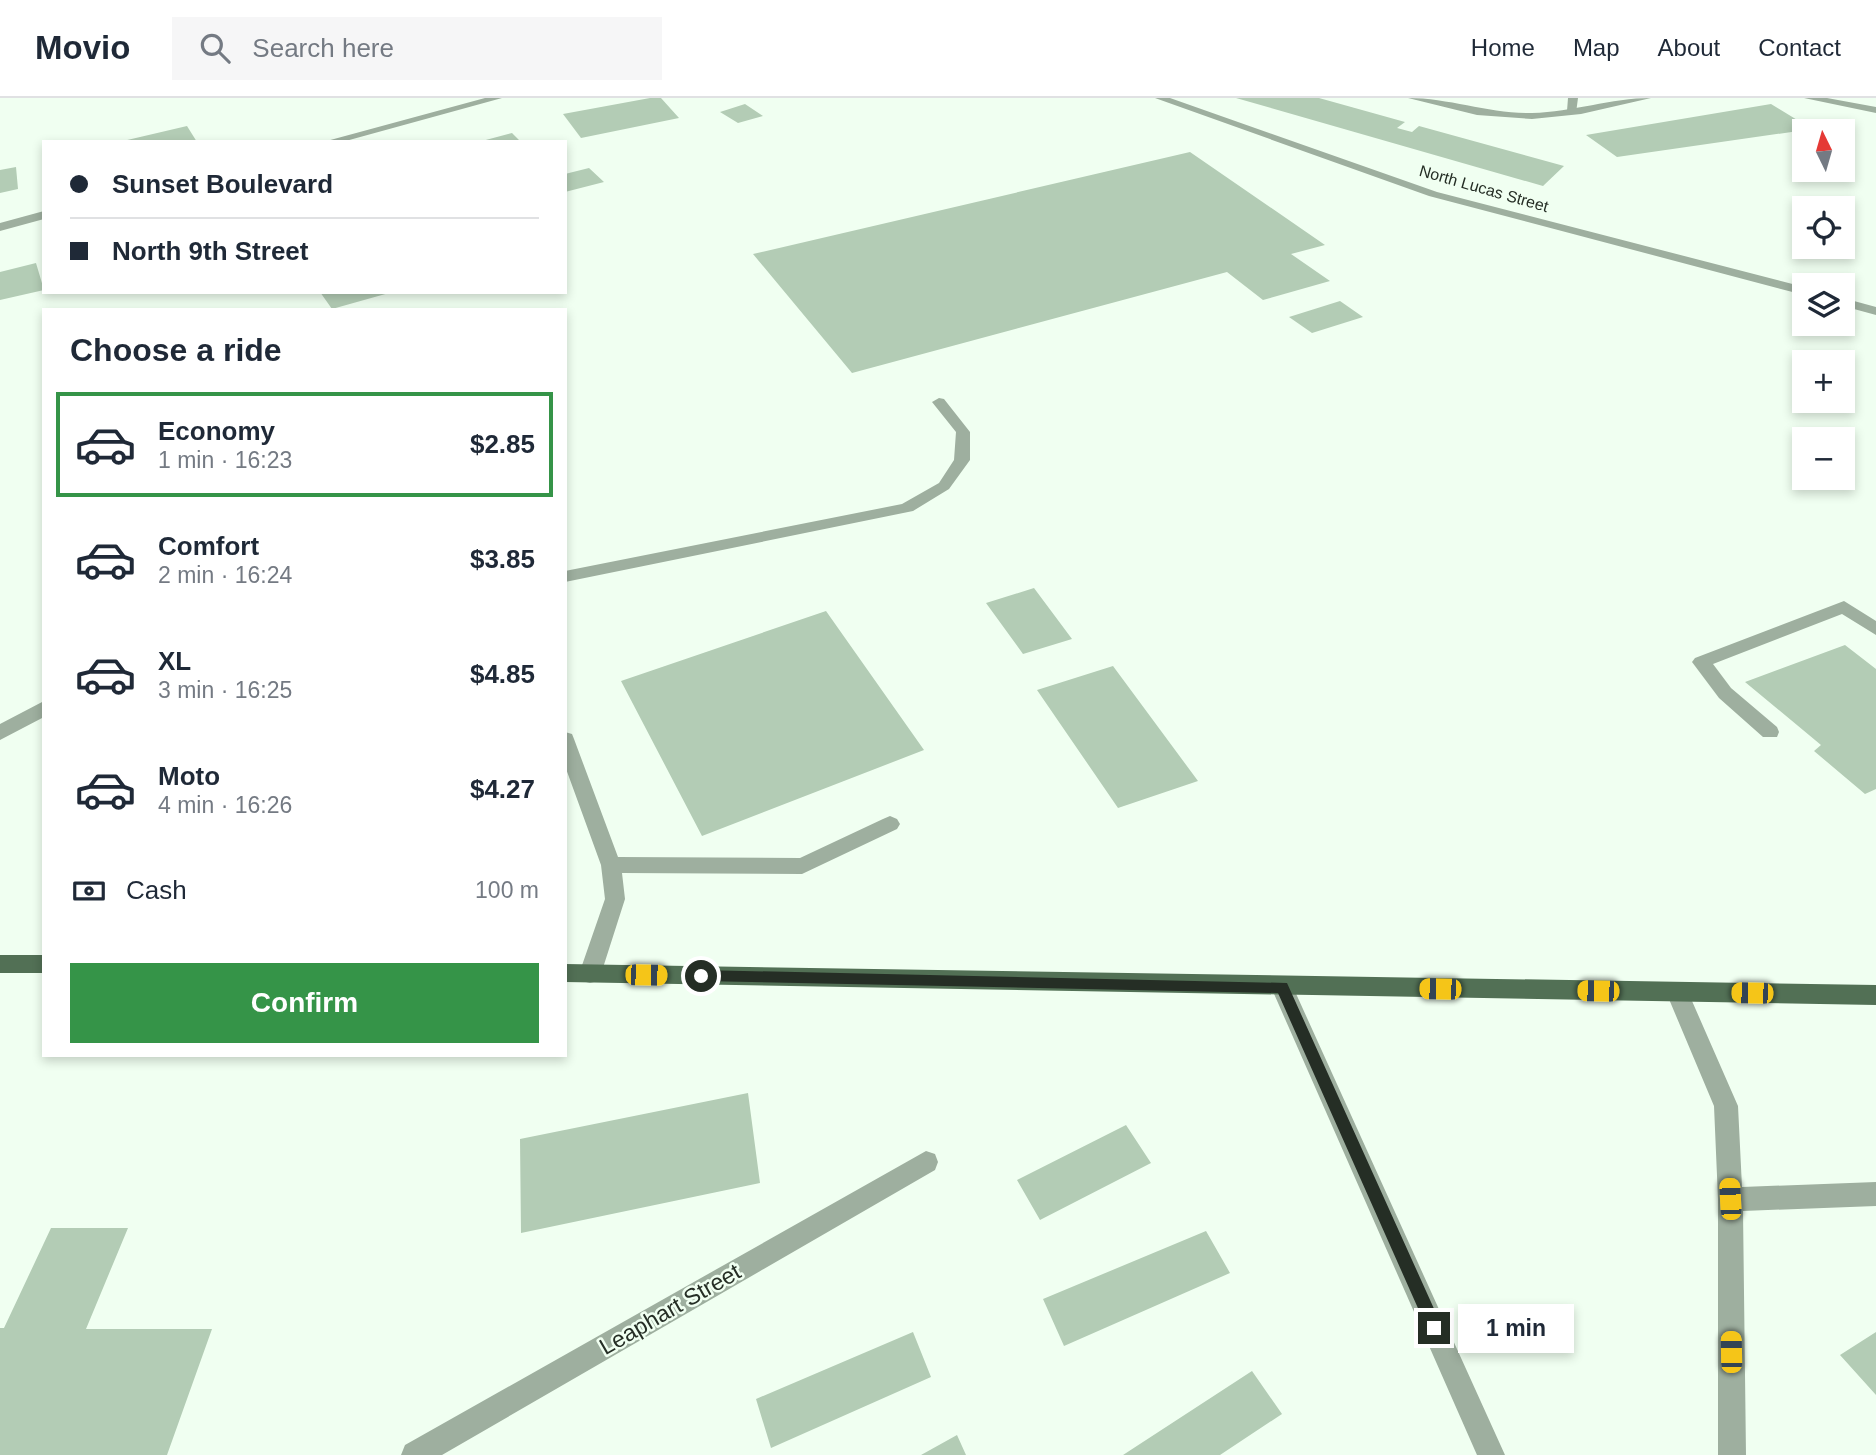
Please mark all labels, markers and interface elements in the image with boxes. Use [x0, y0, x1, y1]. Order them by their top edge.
search box [172, 17, 662, 80]
text: Movio [35, 29, 130, 66]
icon: search [196, 29, 234, 67]
text: Search here [252, 33, 394, 63]
text: Home [1471, 34, 1535, 61]
text: Map [1573, 34, 1620, 61]
text: About [1658, 34, 1720, 61]
text: Contact [1758, 34, 1841, 61]
north arrow [1792, 119, 1855, 182]
map controls [1792, 119, 1855, 490]
street label: North Lucas Street [1417, 162, 1551, 215]
text: Sunset Boulevard [112, 169, 333, 199]
button: locate [1792, 196, 1855, 259]
text: North 9th Street [112, 236, 308, 266]
button: layers [1792, 273, 1855, 336]
text: Choose a ride [70, 332, 282, 368]
button: + [1792, 350, 1855, 413]
icon: car [74, 413, 137, 476]
text: Economy [158, 416, 275, 446]
button: − [1792, 427, 1855, 490]
text: $2.85 [470, 429, 535, 459]
text: 1 min · 16:23 [158, 447, 292, 473]
icon: car [74, 528, 137, 591]
text: Comfort [158, 531, 259, 561]
text: $3.85 [470, 544, 535, 574]
text: 2 min · 16:24 [158, 562, 292, 588]
icon: car [74, 643, 137, 706]
text: XL [158, 646, 191, 676]
text: $4.85 [470, 659, 535, 689]
text: 3 min · 16:25 [158, 677, 292, 703]
icon: car [74, 758, 137, 821]
text: Moto [158, 761, 220, 791]
text: $4.27 [470, 774, 535, 804]
text: 4 min · 16:26 [158, 792, 292, 818]
icon: cash [70, 872, 108, 910]
text: Cash [126, 875, 187, 905]
text: 100 m [475, 877, 539, 903]
route start [685, 960, 717, 992]
button: Confirm [70, 963, 539, 1043]
car [625, 964, 668, 986]
car [1419, 978, 1462, 1000]
car [1577, 980, 1620, 1002]
car [1731, 982, 1774, 1004]
car [1719, 1177, 1742, 1221]
street label: Leaphart Street [595, 1258, 746, 1360]
callout: 1 min [1458, 1304, 1574, 1352]
route end [1418, 1312, 1450, 1344]
text: 1 min [1486, 1315, 1546, 1341]
car [1721, 1331, 1742, 1373]

